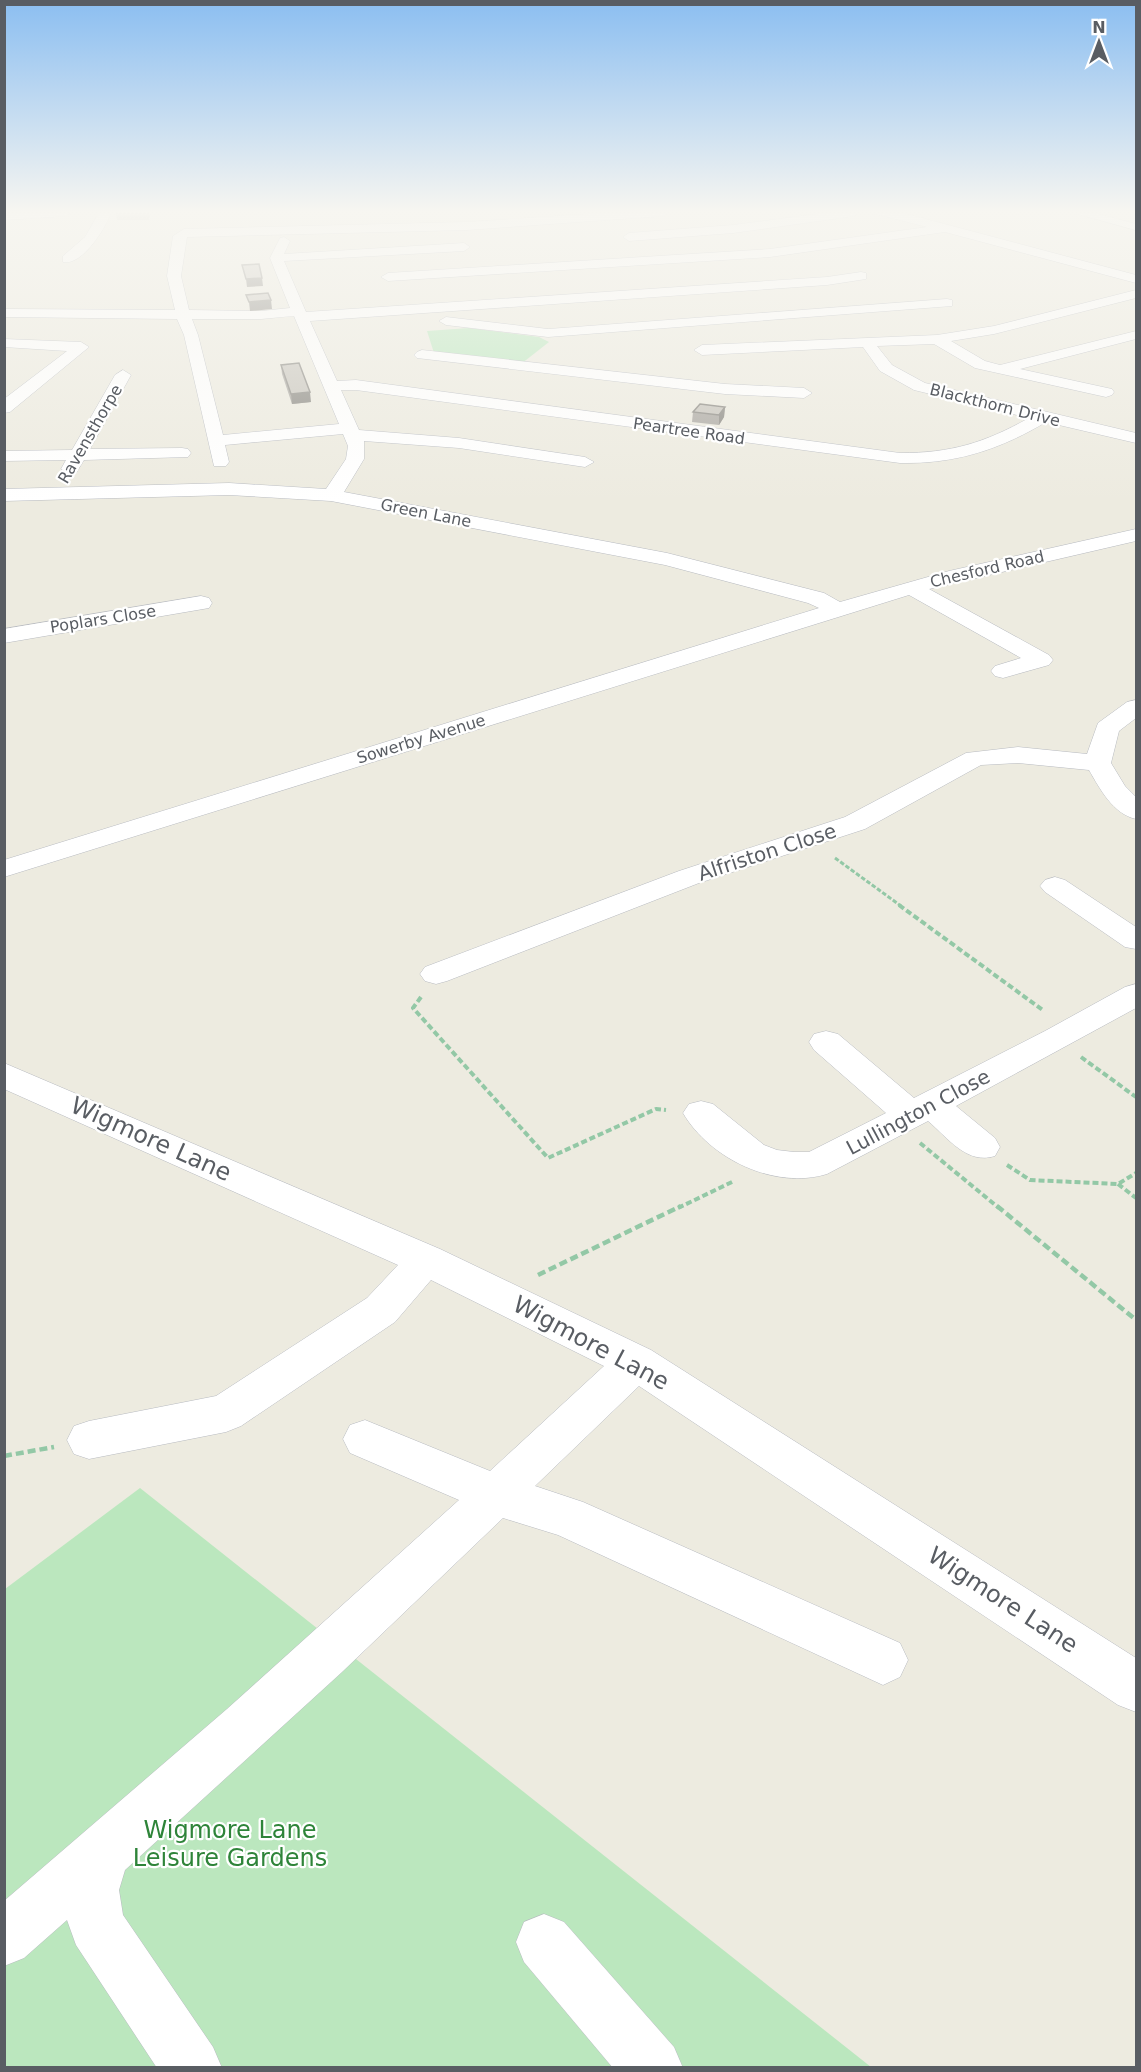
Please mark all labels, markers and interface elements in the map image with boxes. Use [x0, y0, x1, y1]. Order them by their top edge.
north arrow [1069, 12, 1129, 72]
text: N [1092, 18, 1106, 37]
street label: Blackthorn Drive [928, 380, 1062, 430]
street label: Ravensthorpe [54, 381, 126, 487]
street label: Peartree Road [632, 414, 746, 448]
street label: Green Lane [379, 495, 473, 531]
street label: Chesford Road [928, 547, 1046, 591]
street label: Poplars Close [49, 601, 157, 637]
street label: Sowerby Avenue [354, 710, 488, 768]
street label: Alfriston Close [695, 818, 839, 886]
street label: Lullington Close [842, 1064, 994, 1160]
street label: Wigmore Lane [66, 1091, 236, 1187]
street label: Wigmore Lane [508, 1290, 674, 1396]
street label: Wigmore Lane [923, 1541, 1083, 1659]
park label: Wigmore Lane Leisure Gardens [133, 1816, 327, 1872]

